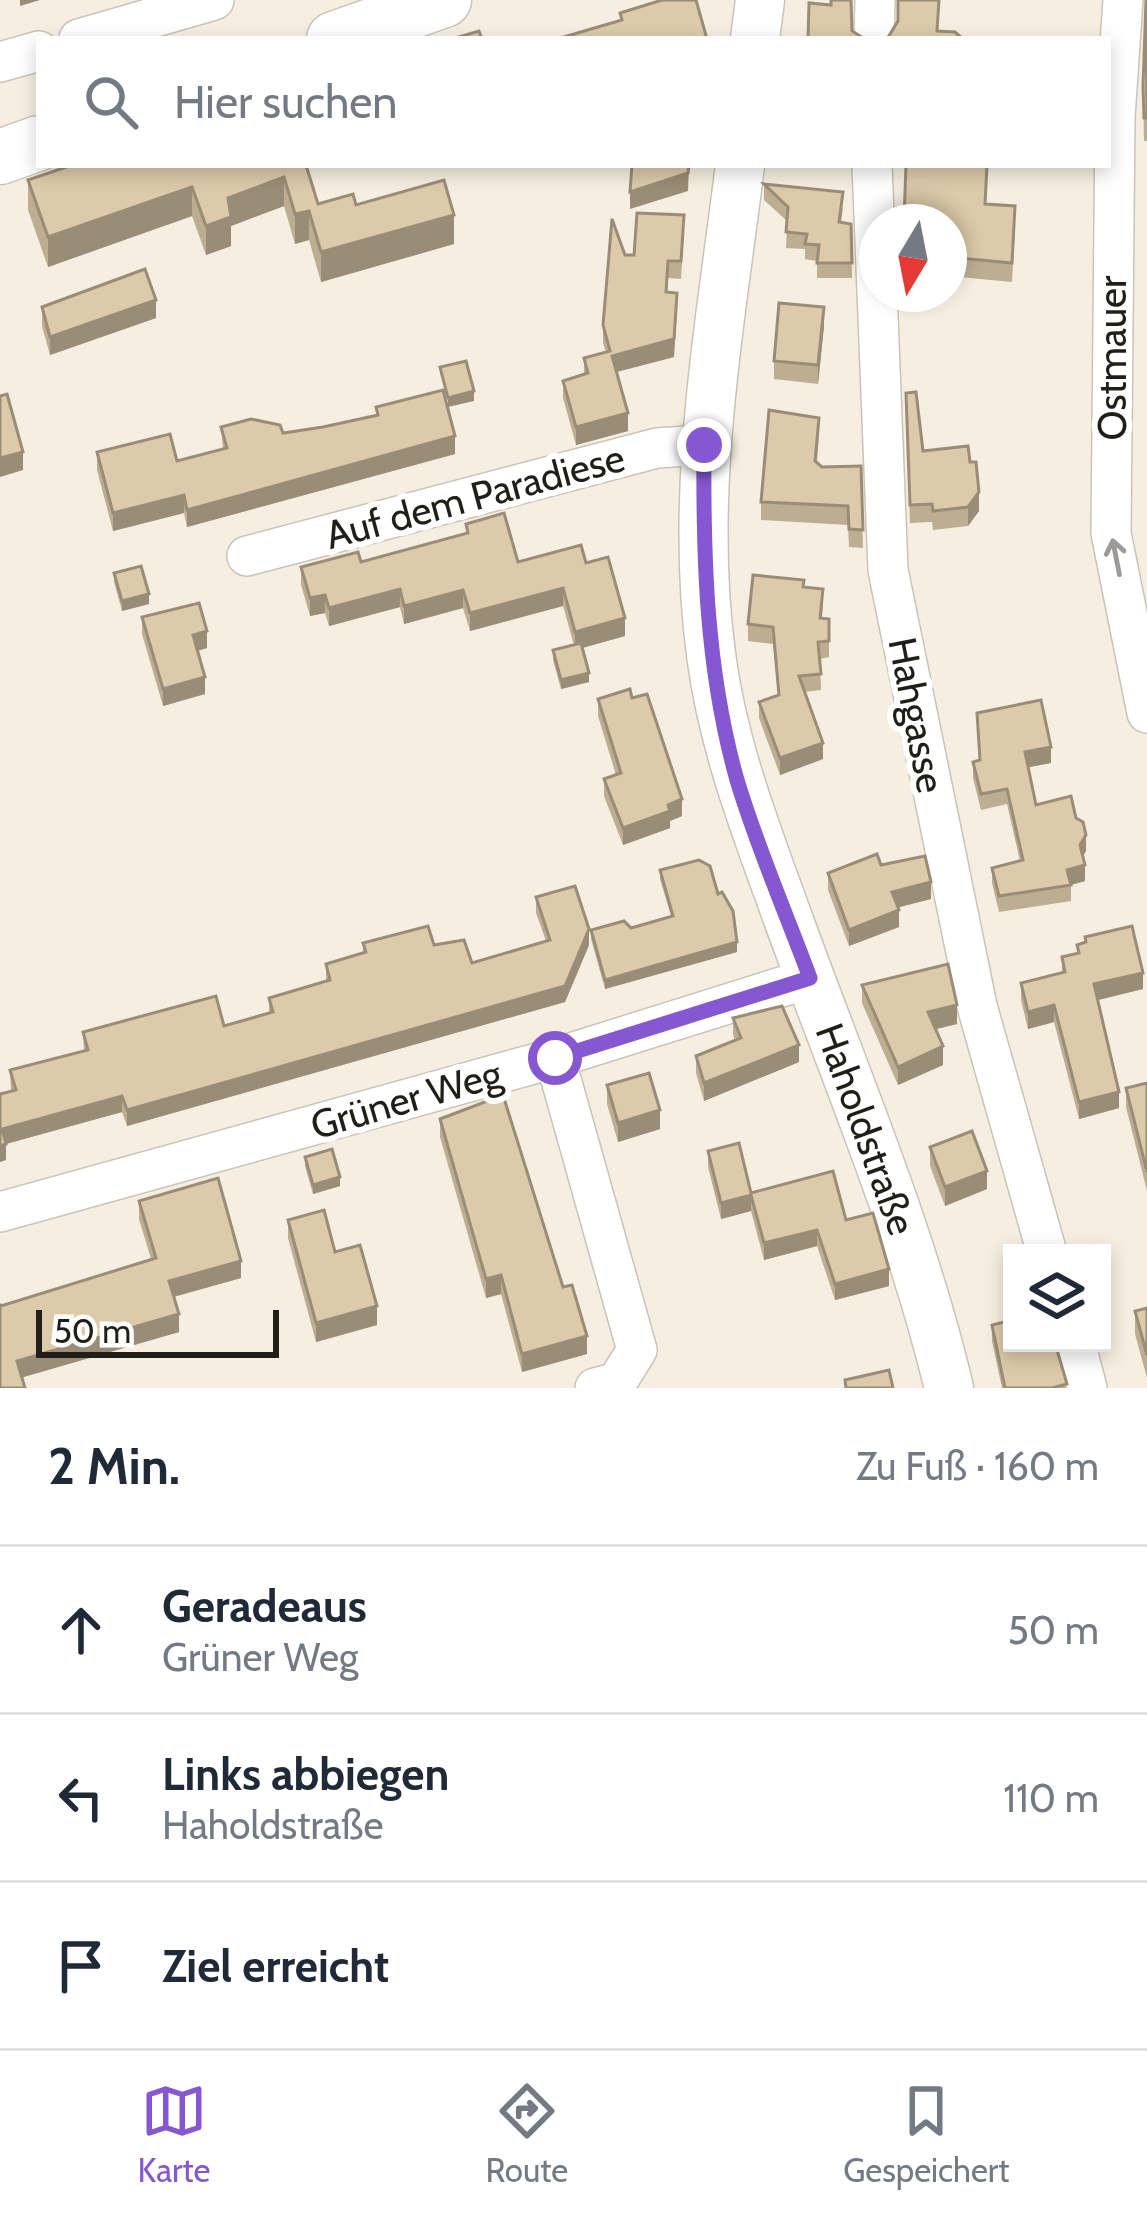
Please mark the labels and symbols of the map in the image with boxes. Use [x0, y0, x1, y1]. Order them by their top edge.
north arrow [859, 204, 967, 312]
street label: Ostmauer [1088, 275, 1136, 440]
route end [677, 418, 731, 472]
street label: Auf dem Paradiese [320, 433, 630, 559]
one-way arrow [1104, 538, 1126, 577]
street label: Hahgasse [878, 633, 956, 797]
street label: Haholdstraße [806, 1017, 926, 1241]
route start [528, 1031, 582, 1085]
street label: Grüner Weg [305, 1049, 508, 1149]
scale bar [36, 1304, 279, 1357]

